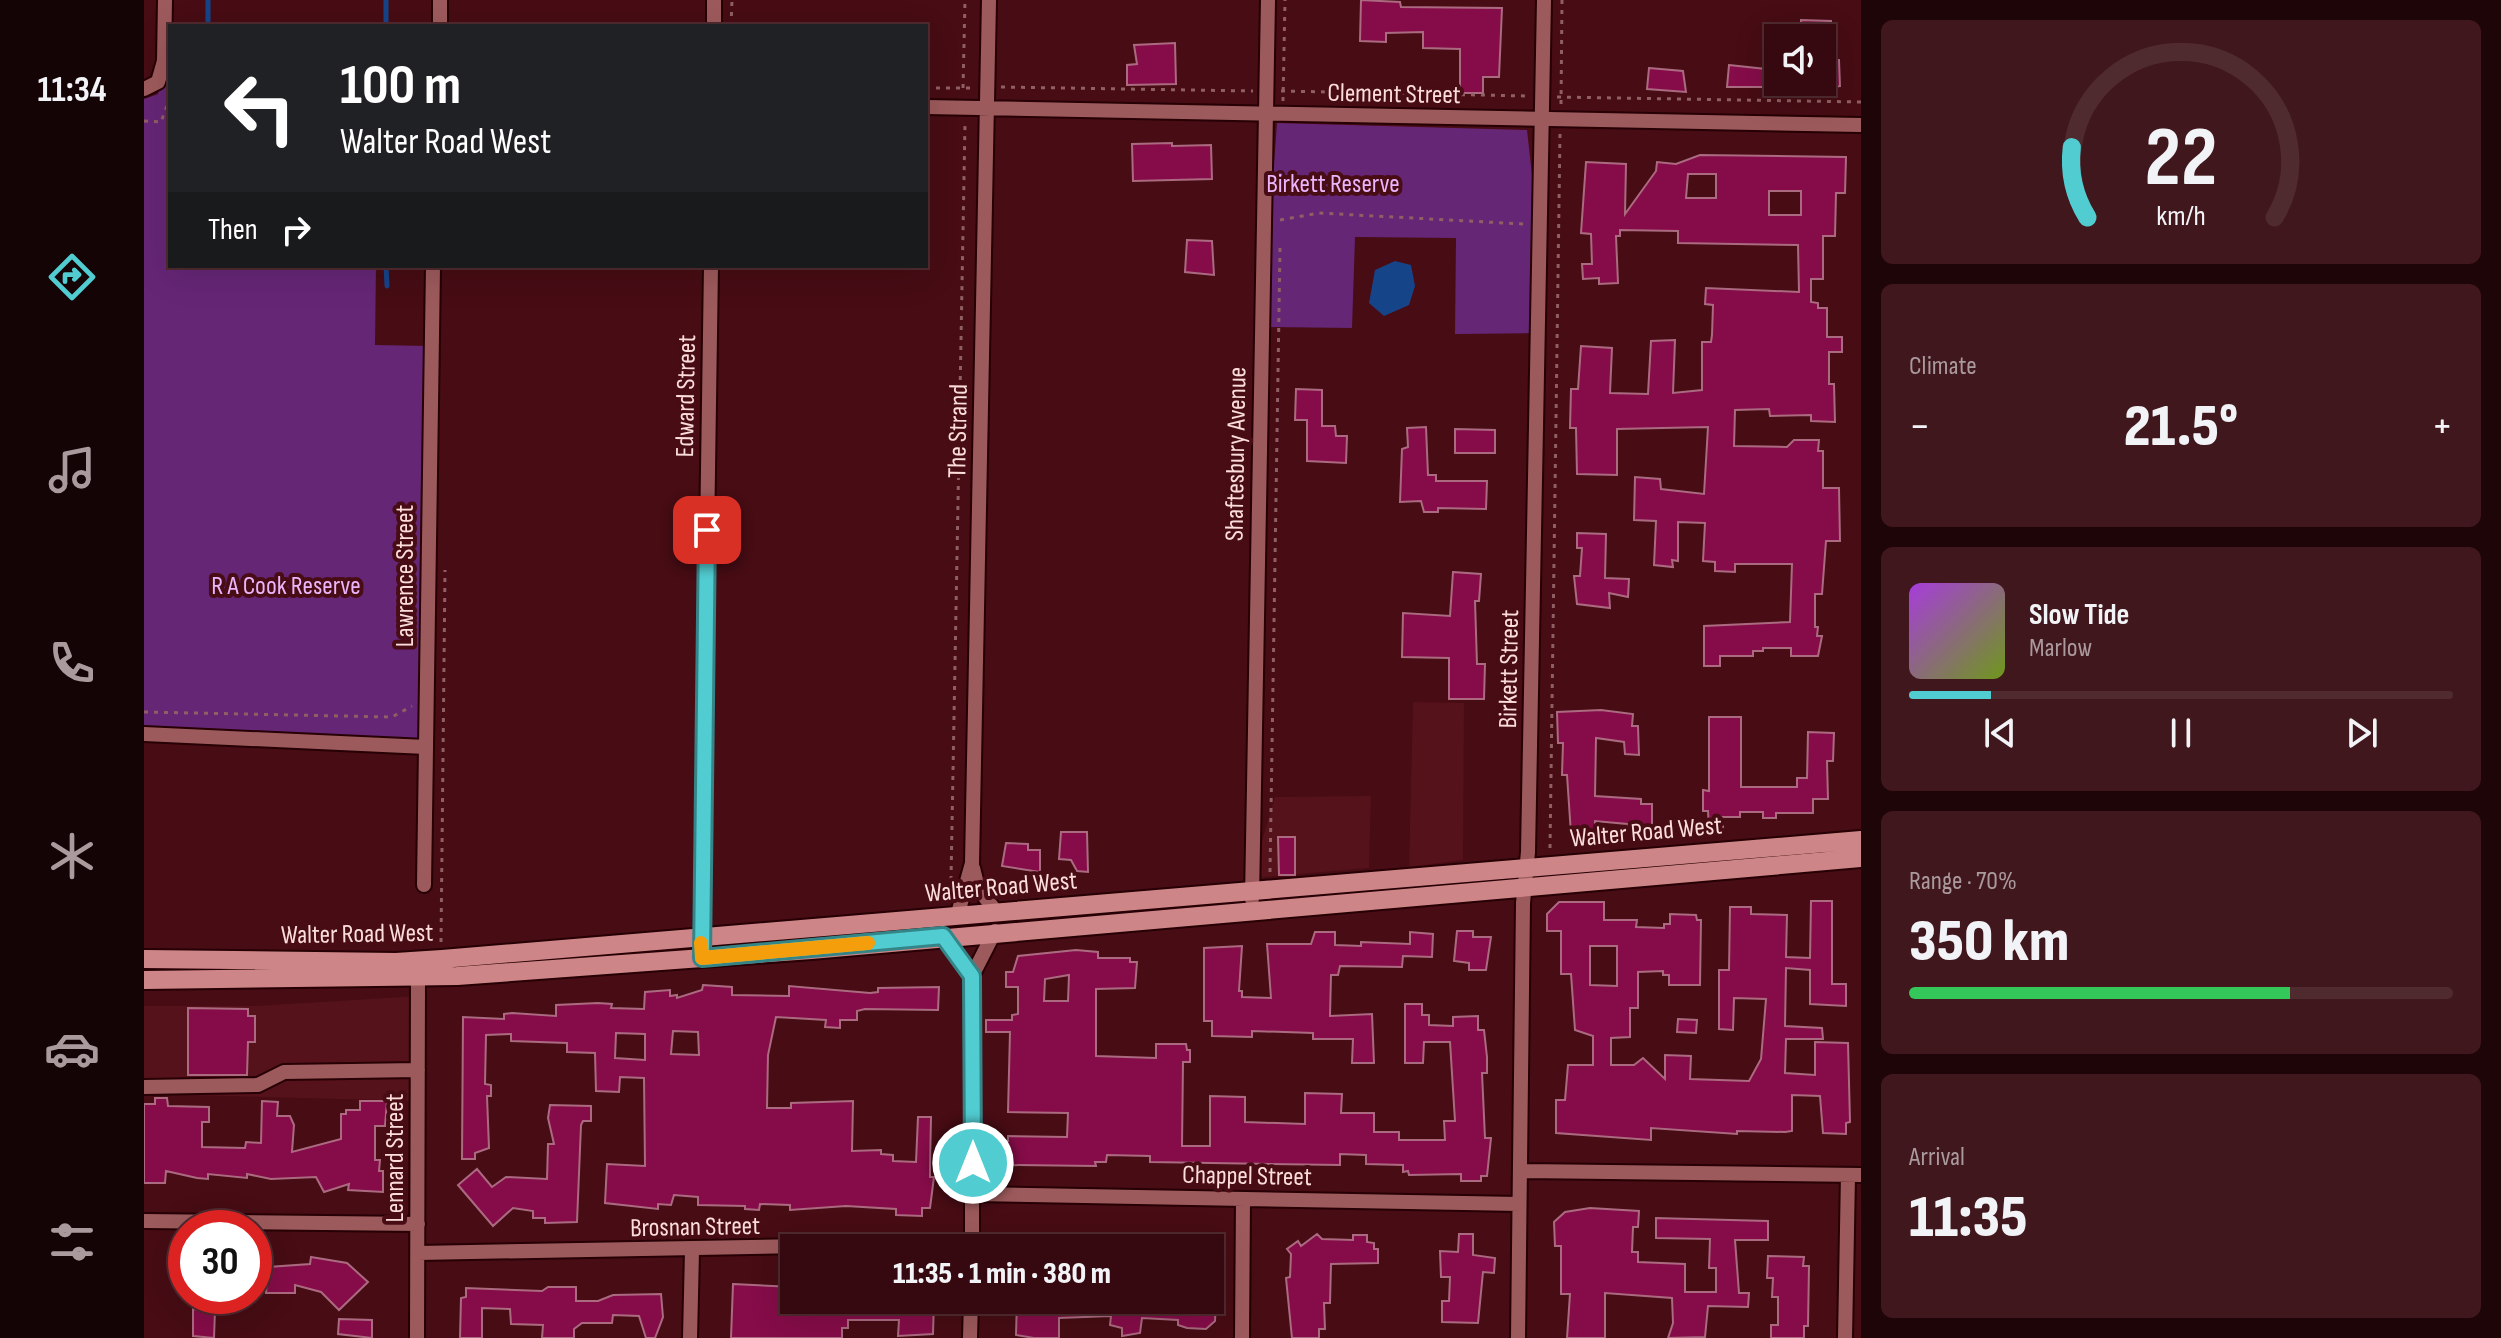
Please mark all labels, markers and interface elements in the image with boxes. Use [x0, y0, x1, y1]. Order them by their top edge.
map controls [1764, 24, 1836, 96]
button: sound [1764, 24, 1836, 96]
text: 100 m [340, 53, 461, 120]
icon: left [208, 56, 312, 160]
text: 11:34 [37, 69, 107, 112]
street label: Clement Street [1327, 78, 1461, 111]
text: 22 [2145, 108, 2217, 208]
text: Walter Road West [340, 121, 551, 164]
park label: Birkett Reserve [1266, 169, 1400, 200]
text: km/h [2156, 199, 2206, 234]
icon: right [274, 208, 318, 252]
text: Then [208, 212, 258, 248]
icon: directions [44, 249, 100, 305]
street label: Edward Street [670, 334, 703, 458]
text: Climate [1909, 351, 1977, 382]
street label: Shaftesbury Avenue [1219, 367, 1254, 541]
street label: The Strand [942, 384, 975, 478]
text: 21.5° [2124, 391, 2238, 463]
text: − [1909, 400, 1931, 453]
text: + [2431, 400, 2453, 453]
icon: music [44, 442, 100, 498]
pin [673, 496, 741, 564]
street label: Lawrence Street [390, 505, 421, 647]
icon: arrive [685, 508, 729, 552]
park label: R A Cook Reserve [211, 571, 361, 602]
text: Slow Tide [2029, 597, 2129, 633]
street label: Birkett Street [1493, 609, 1526, 729]
text: Marlow [2029, 633, 2092, 664]
icon: phone [44, 635, 100, 691]
icon: previous [1978, 711, 2022, 755]
icon: pause [2159, 711, 2203, 755]
icon: next [2340, 711, 2384, 755]
street label: Walter Road West [1569, 810, 1724, 855]
icon: climate [44, 828, 100, 884]
street label: Walter Road West [924, 865, 1079, 910]
text: Range · 70% [1909, 866, 2017, 897]
text: 350 km [1909, 906, 2069, 978]
street label: Walter Road West [281, 918, 434, 951]
icon: car [44, 1021, 100, 1077]
street label: Lennard Street [380, 1093, 411, 1222]
position arrow [931, 1121, 1015, 1205]
text: Arrival [1909, 1142, 1965, 1173]
street label: Chappel Street [1182, 1160, 1312, 1193]
text: 11:35 [1909, 1182, 2028, 1254]
speed limit sign: 30 [168, 1210, 272, 1314]
street label: Brosnan Street [630, 1211, 760, 1244]
icon: filters [44, 1214, 100, 1270]
text: 11:35 · 1 min · 380 m [893, 1256, 1111, 1292]

